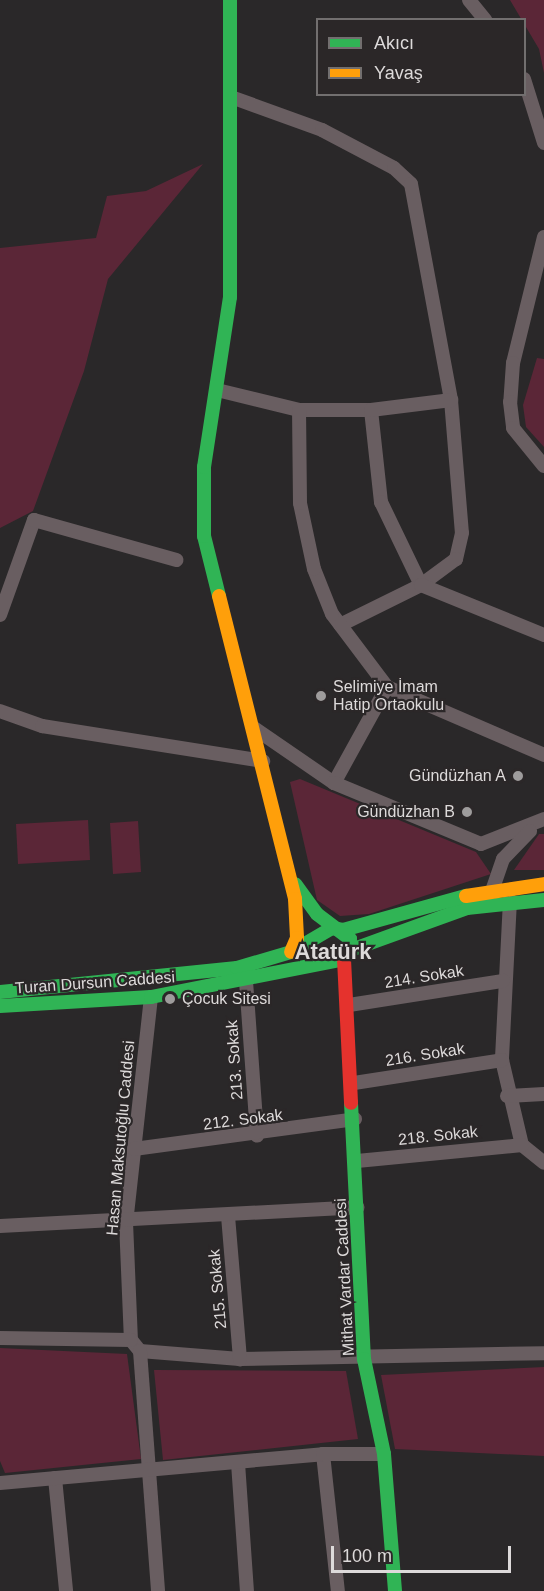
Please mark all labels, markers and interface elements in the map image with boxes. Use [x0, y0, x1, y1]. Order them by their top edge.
legend [316, 18, 526, 96]
text: Akıcı [374, 33, 414, 53]
text: Yavaş [374, 63, 423, 83]
place label: Selimiye İmam Hatip Ortaokulu [333, 677, 444, 715]
marker: Selimiye İmam Hatip Ortaokulu [314, 689, 328, 703]
place label: Gündüzhan A [408, 766, 506, 786]
marker: Gündüzhan A [511, 769, 525, 783]
place label: Gündüzhan B [357, 802, 455, 822]
marker: Gündüzhan B [460, 805, 474, 819]
district label: Atatürk [294, 939, 372, 965]
street label: 214. Sokak [383, 961, 465, 993]
street label: Turan Dursun Caddesi [14, 968, 176, 998]
place label: Çocuk Sitesi [182, 989, 271, 1009]
marker: Çocuk Sitesi [163, 992, 177, 1006]
street label: 213. Sokak [223, 1019, 247, 1101]
street label: 216. Sokak [384, 1039, 466, 1071]
street label: Hasan Maksutoğlu Caddesi [103, 1040, 139, 1236]
street label: 212. Sokak [202, 1106, 284, 1134]
street label: 218. Sokak [397, 1122, 479, 1150]
street label: Mithat Vardar Caddesi [331, 1198, 359, 1356]
street label: 215. Sokak [205, 1248, 231, 1330]
scale bar [334, 1534, 514, 1572]
text: 100 m [342, 1546, 392, 1566]

